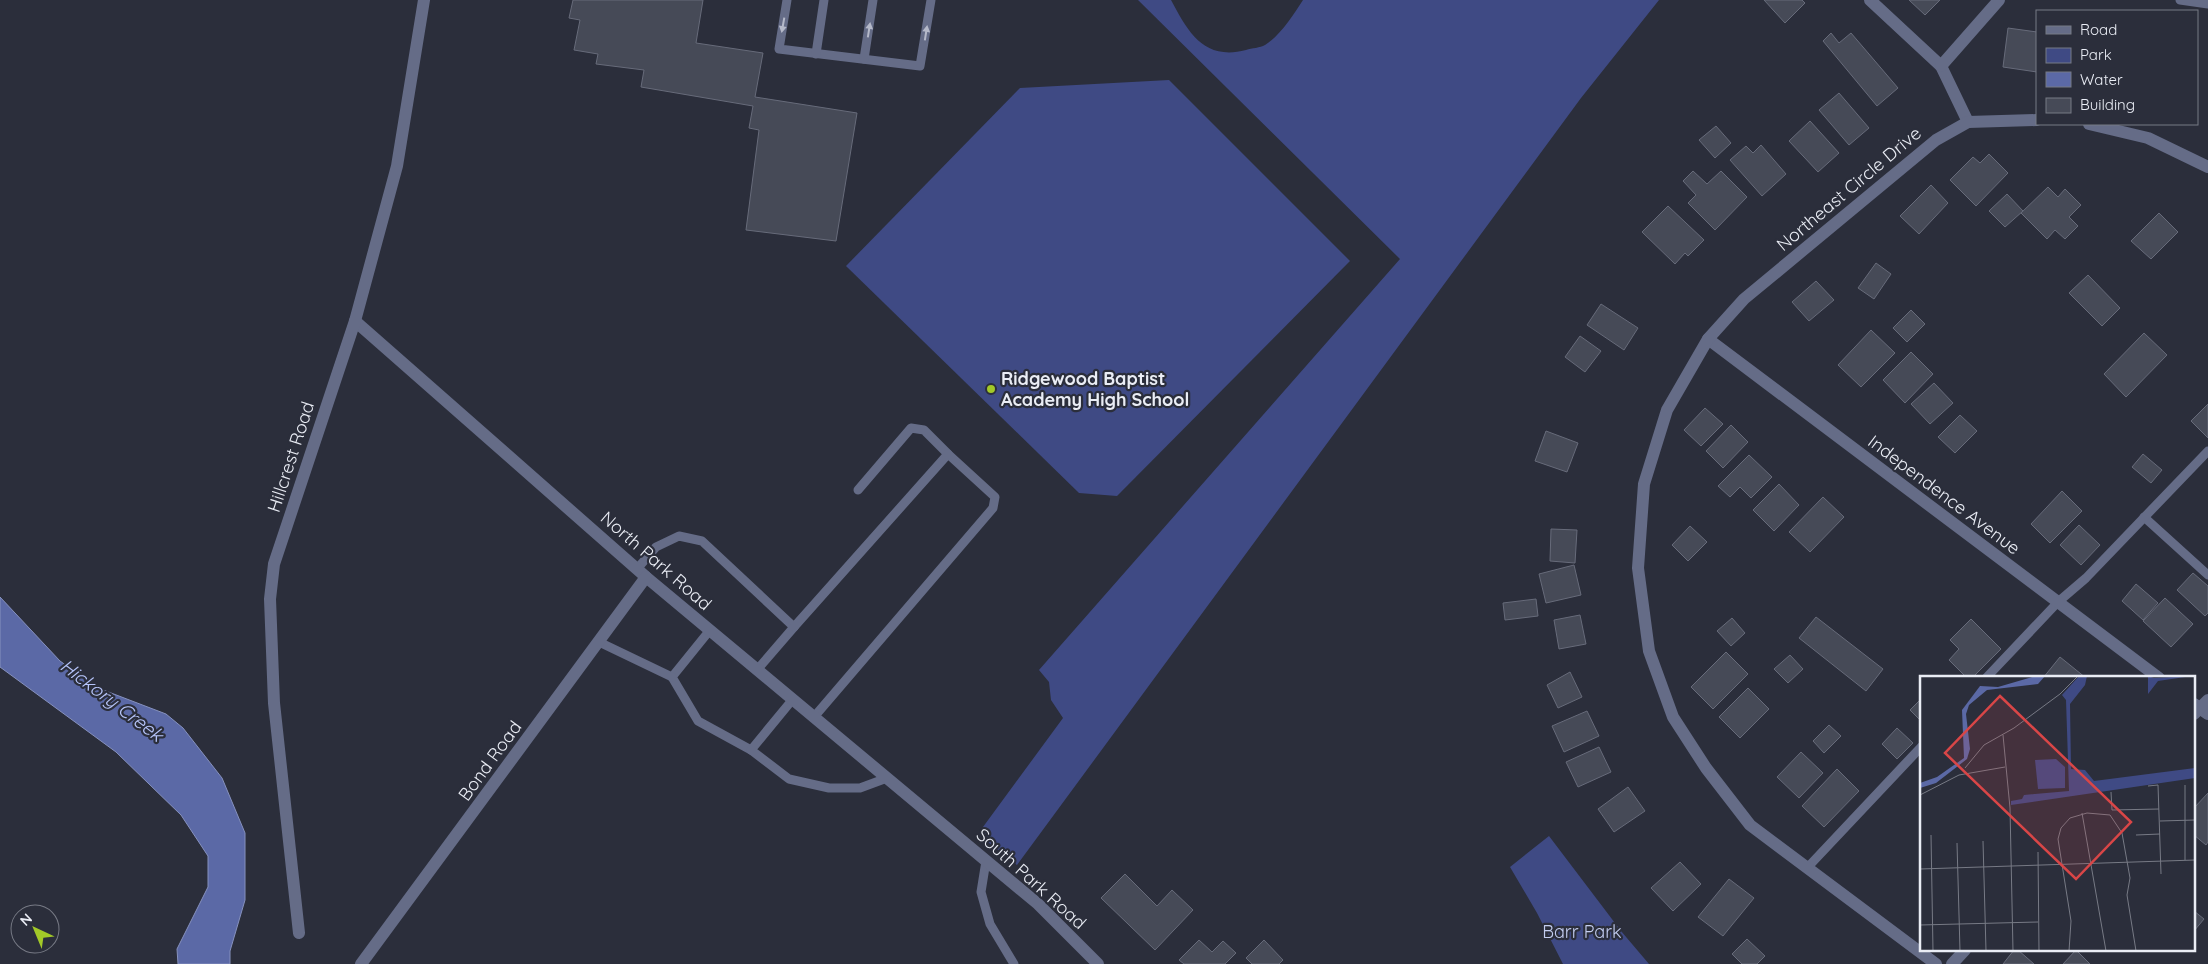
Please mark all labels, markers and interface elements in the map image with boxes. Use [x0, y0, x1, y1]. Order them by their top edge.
legend [2036, 10, 2198, 125]
one-way arrow [779, 17, 787, 33]
text: Road [2080, 20, 2117, 39]
one-way arrow [865, 21, 873, 37]
one-way arrow [922, 25, 930, 41]
text: Park [2080, 45, 2112, 64]
text: Water [2080, 70, 2123, 89]
text: Building [2080, 95, 2135, 114]
street label: Northeast Circle Drive [1772, 121, 1926, 256]
place label: Ridgewood Baptist Academy High School [1001, 367, 1189, 411]
marker: Ridgewood Baptist Academy High School [985, 383, 997, 395]
street label: Hillcrest Road [262, 399, 319, 515]
street label: Independence Avenue [1864, 430, 2025, 559]
street label: North Park Road [596, 506, 717, 615]
water label: Hickory Creek [56, 653, 170, 748]
inset map [1920, 676, 2196, 952]
street label: Bond Road [453, 716, 526, 805]
street label: South Park Road [972, 823, 1091, 934]
north arrow [10, 904, 60, 954]
text: N [16, 910, 36, 930]
park label: Barr Park [1542, 920, 1622, 943]

